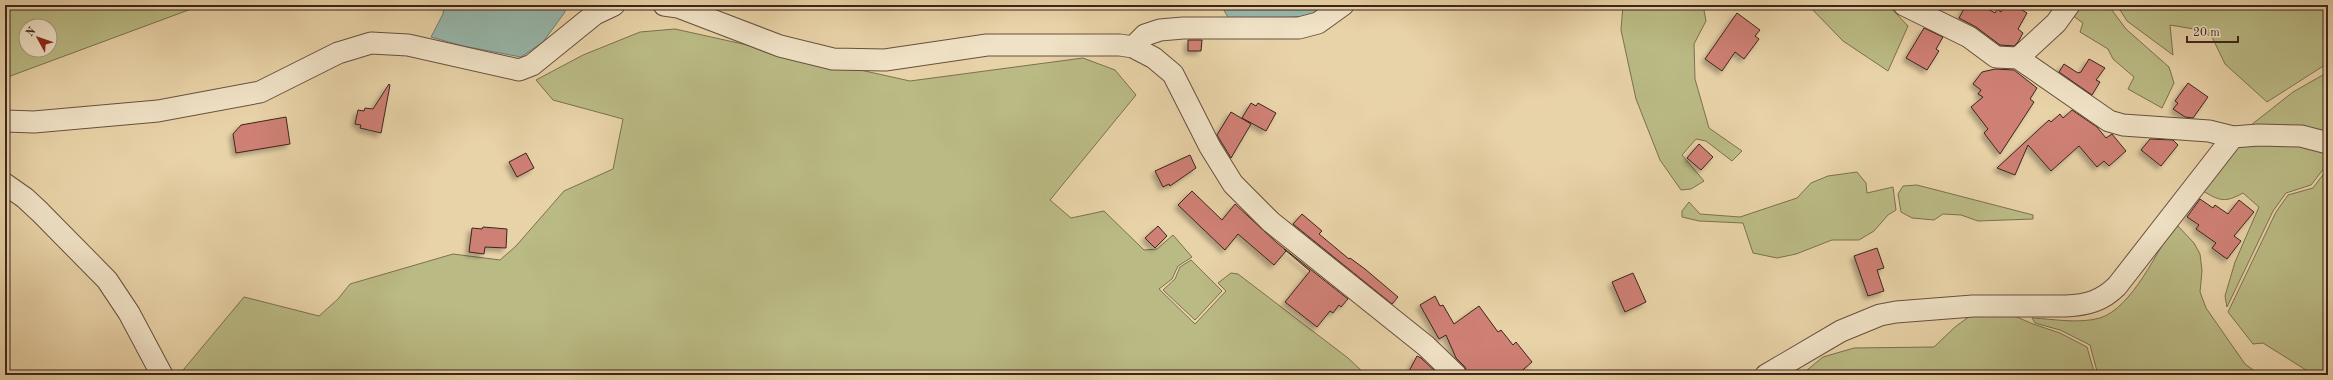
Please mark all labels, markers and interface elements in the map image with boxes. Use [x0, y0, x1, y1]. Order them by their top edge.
north arrow [18, 18, 58, 58]
scale bar [2187, 18, 2238, 44]
text: N [25, 25, 39, 39]
text: 20 m [2193, 27, 2220, 39]

